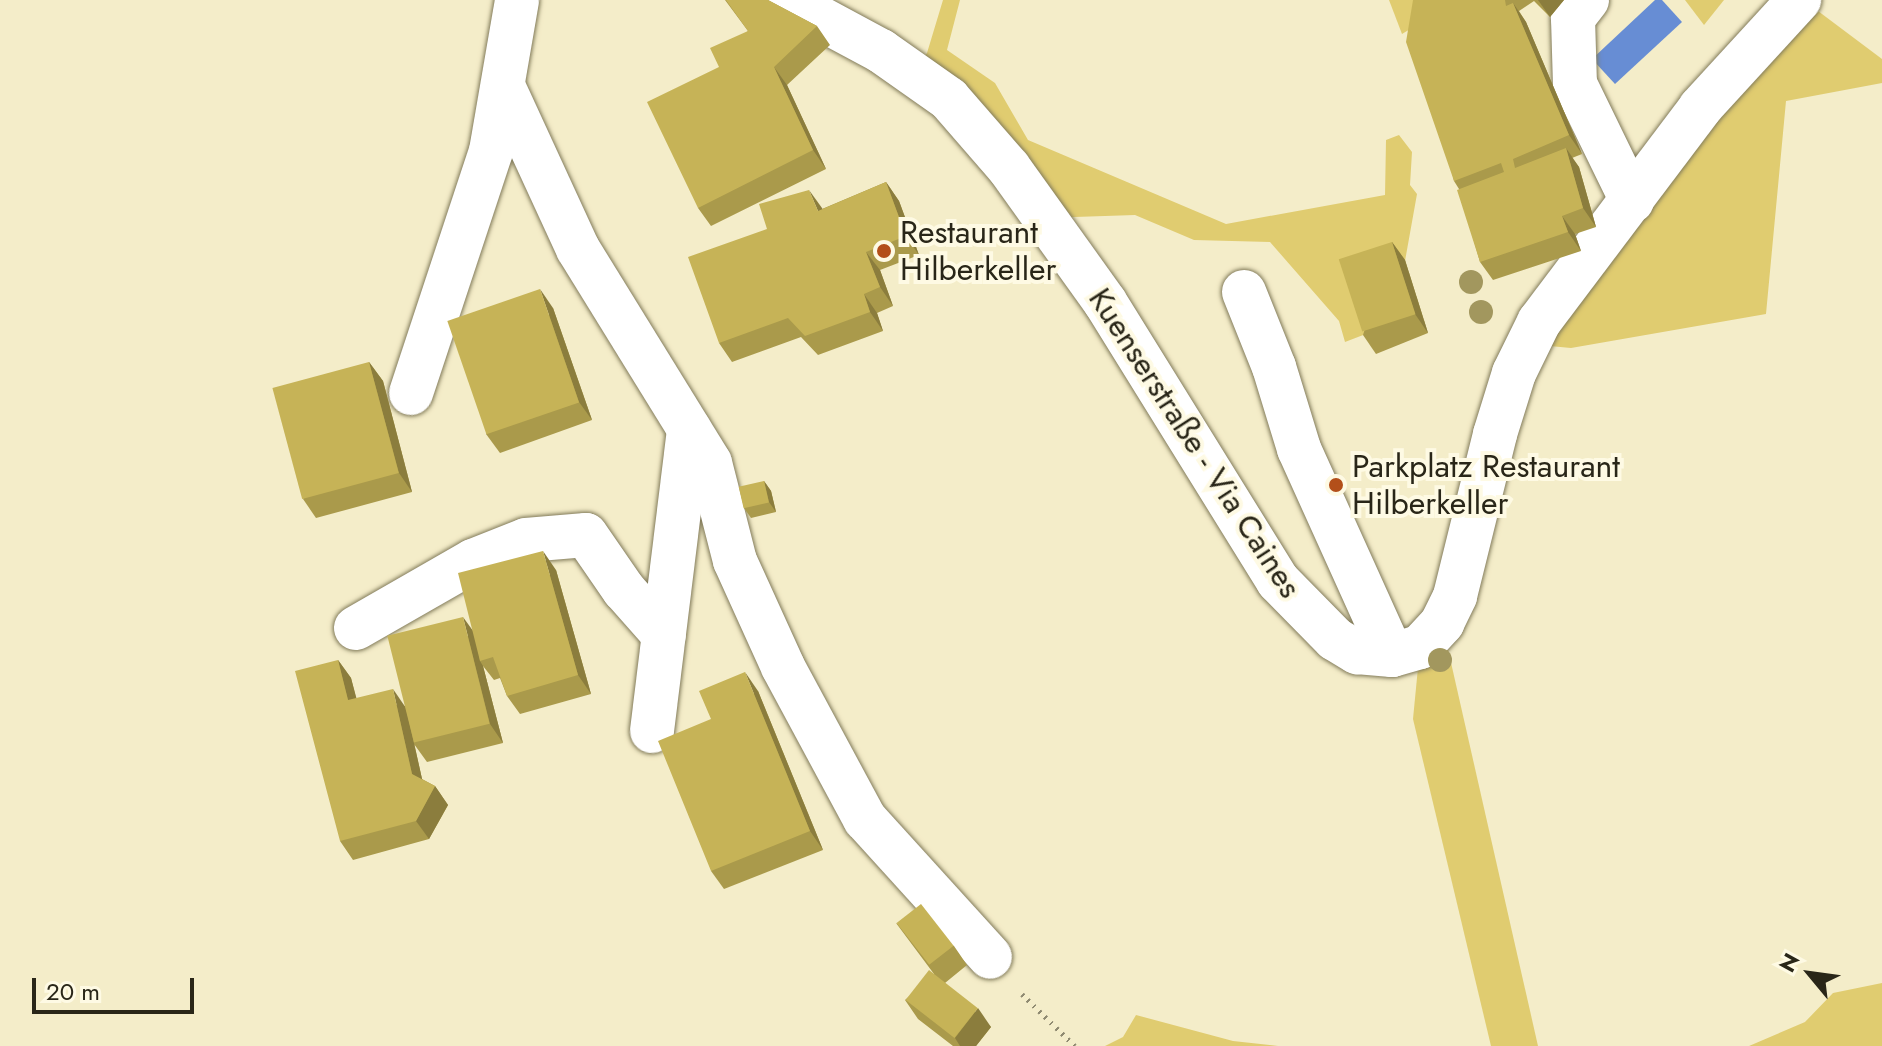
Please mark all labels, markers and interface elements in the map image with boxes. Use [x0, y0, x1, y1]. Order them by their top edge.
place label: Restaurant Hilberkeller [900, 214, 1057, 289]
marker: Restaurant Hilberkeller [875, 242, 893, 260]
street label: Kuenserstraße - Via Caines [1081, 281, 1309, 605]
place label: Parkplatz Restaurant Hilberkeller [1352, 448, 1620, 523]
marker: Parkplatz Restaurant Hilberkeller [1327, 476, 1345, 494]
north arrow [1770, 934, 1850, 1014]
text: N [1771, 947, 1807, 978]
scale bar [36, 962, 198, 1012]
text: 20 m [46, 974, 100, 1009]

